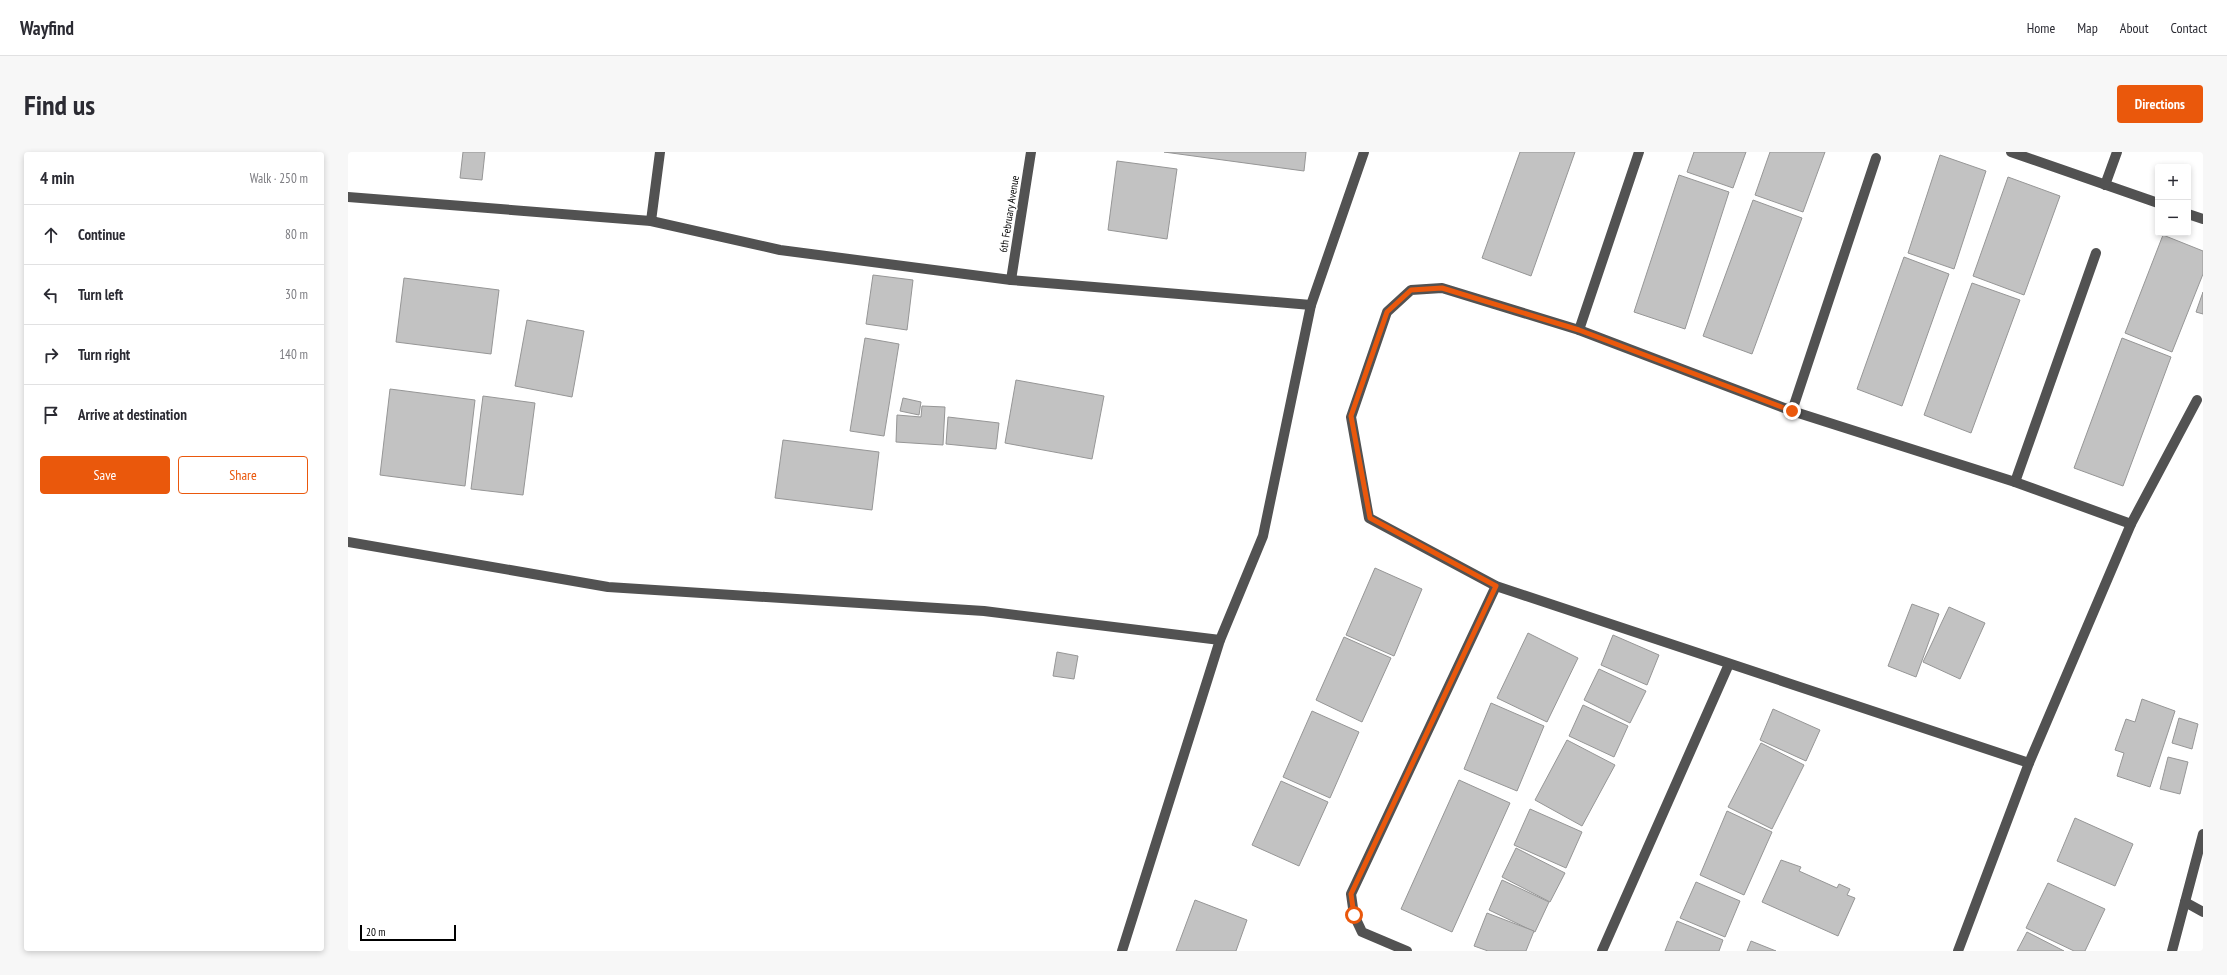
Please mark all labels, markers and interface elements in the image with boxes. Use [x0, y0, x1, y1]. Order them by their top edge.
text: Wayfind [20, 16, 74, 40]
text: Home [2027, 19, 2055, 37]
text: Map [2077, 19, 2098, 37]
text: About [2120, 19, 2149, 37]
text: Contact [2171, 19, 2207, 37]
button: Directions [2117, 85, 2203, 123]
text: Find us [24, 86, 95, 123]
map controls [2155, 164, 2191, 236]
button: + [2155, 164, 2191, 200]
text: 4 min [40, 167, 74, 189]
text: Walk · 250 m [250, 170, 308, 187]
street label: 6th February Avenue [996, 174, 1022, 254]
button: − [2155, 200, 2191, 236]
icon: ahead [40, 224, 62, 246]
text: Continue [78, 225, 125, 244]
text: 80 m [285, 226, 308, 243]
icon: left [40, 284, 62, 306]
text: Turn left [78, 285, 123, 304]
text: 30 m [285, 286, 308, 303]
icon: right [40, 344, 62, 366]
text: Turn right [78, 345, 130, 364]
text: 140 m [279, 346, 308, 363]
route end [1783, 402, 1801, 420]
icon: arrive [40, 404, 62, 426]
text: Arrive at destination [78, 405, 187, 424]
button: Save [40, 456, 170, 494]
button: Share [178, 456, 308, 494]
route start [1345, 906, 1363, 924]
scale bar [360, 923, 456, 942]
text: 20 m [366, 925, 385, 939]

